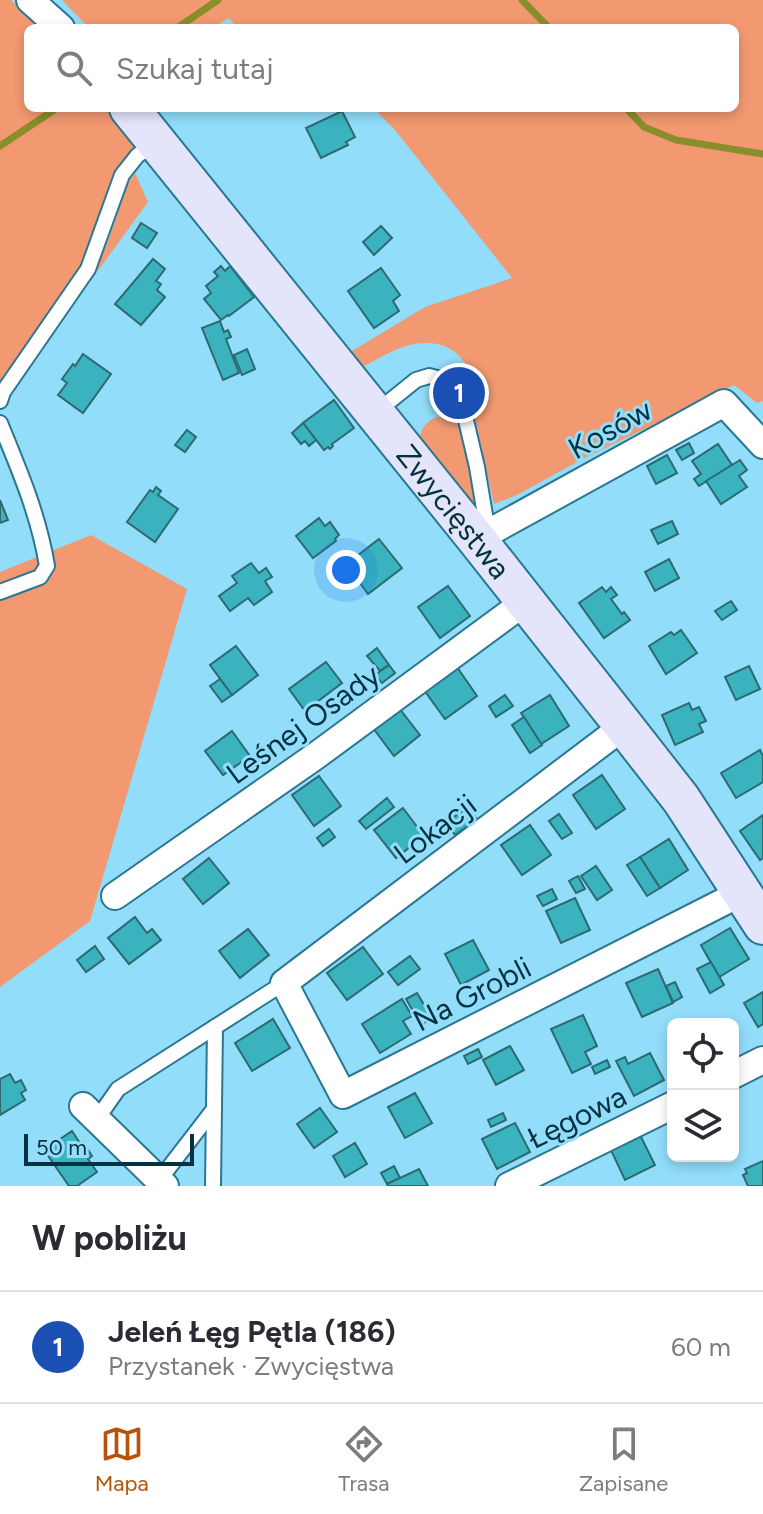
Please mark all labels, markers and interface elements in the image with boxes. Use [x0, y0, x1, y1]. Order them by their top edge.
search box [24, 24, 739, 112]
icon: search [52, 46, 96, 90]
text: Szukaj tutaj [116, 50, 274, 87]
pin: 1 [433, 363, 485, 423]
street label: Kosów [562, 391, 659, 467]
street label: Zwycięstwa [389, 437, 519, 586]
your location [326, 550, 366, 590]
street label: Leśnej Osady [219, 656, 387, 792]
street label: Lokacji [386, 786, 484, 872]
street label: Na Grobli [407, 949, 537, 1039]
map controls [667, 1018, 739, 1162]
button: locate [667, 1018, 739, 1090]
street label: Łęgowa [522, 1077, 632, 1157]
button: layers [667, 1090, 739, 1162]
scale bar [24, 1130, 194, 1166]
text: 50 m [36, 1134, 87, 1161]
text: W pobliżu [32, 1218, 187, 1259]
text: Jeleń Łęg Pętla (186) [108, 1313, 396, 1350]
text: 1 [53, 1331, 63, 1363]
text: 60 m [671, 1331, 731, 1363]
text: Przystanek · Zwycięstwa [108, 1350, 394, 1382]
tab: Mapa [95, 1422, 149, 1497]
tab: Trasa [338, 1422, 390, 1497]
tab: Zapisane [579, 1422, 668, 1497]

